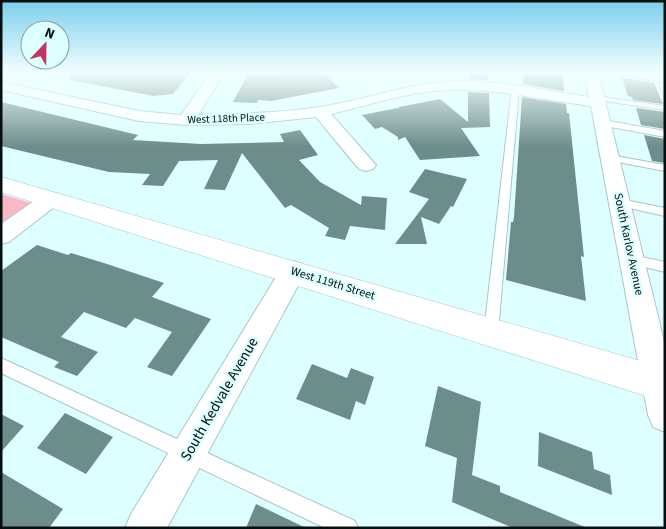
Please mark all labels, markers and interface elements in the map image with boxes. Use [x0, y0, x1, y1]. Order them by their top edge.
north arrow [20, 20, 70, 70]
text: N [41, 23, 58, 45]
street label: West 118th Place [187, 110, 266, 127]
street label: South Karlov Avenue [609, 191, 648, 297]
street label: West 119th Street [288, 263, 377, 304]
street label: South Kedvale Avenue [175, 334, 263, 465]

